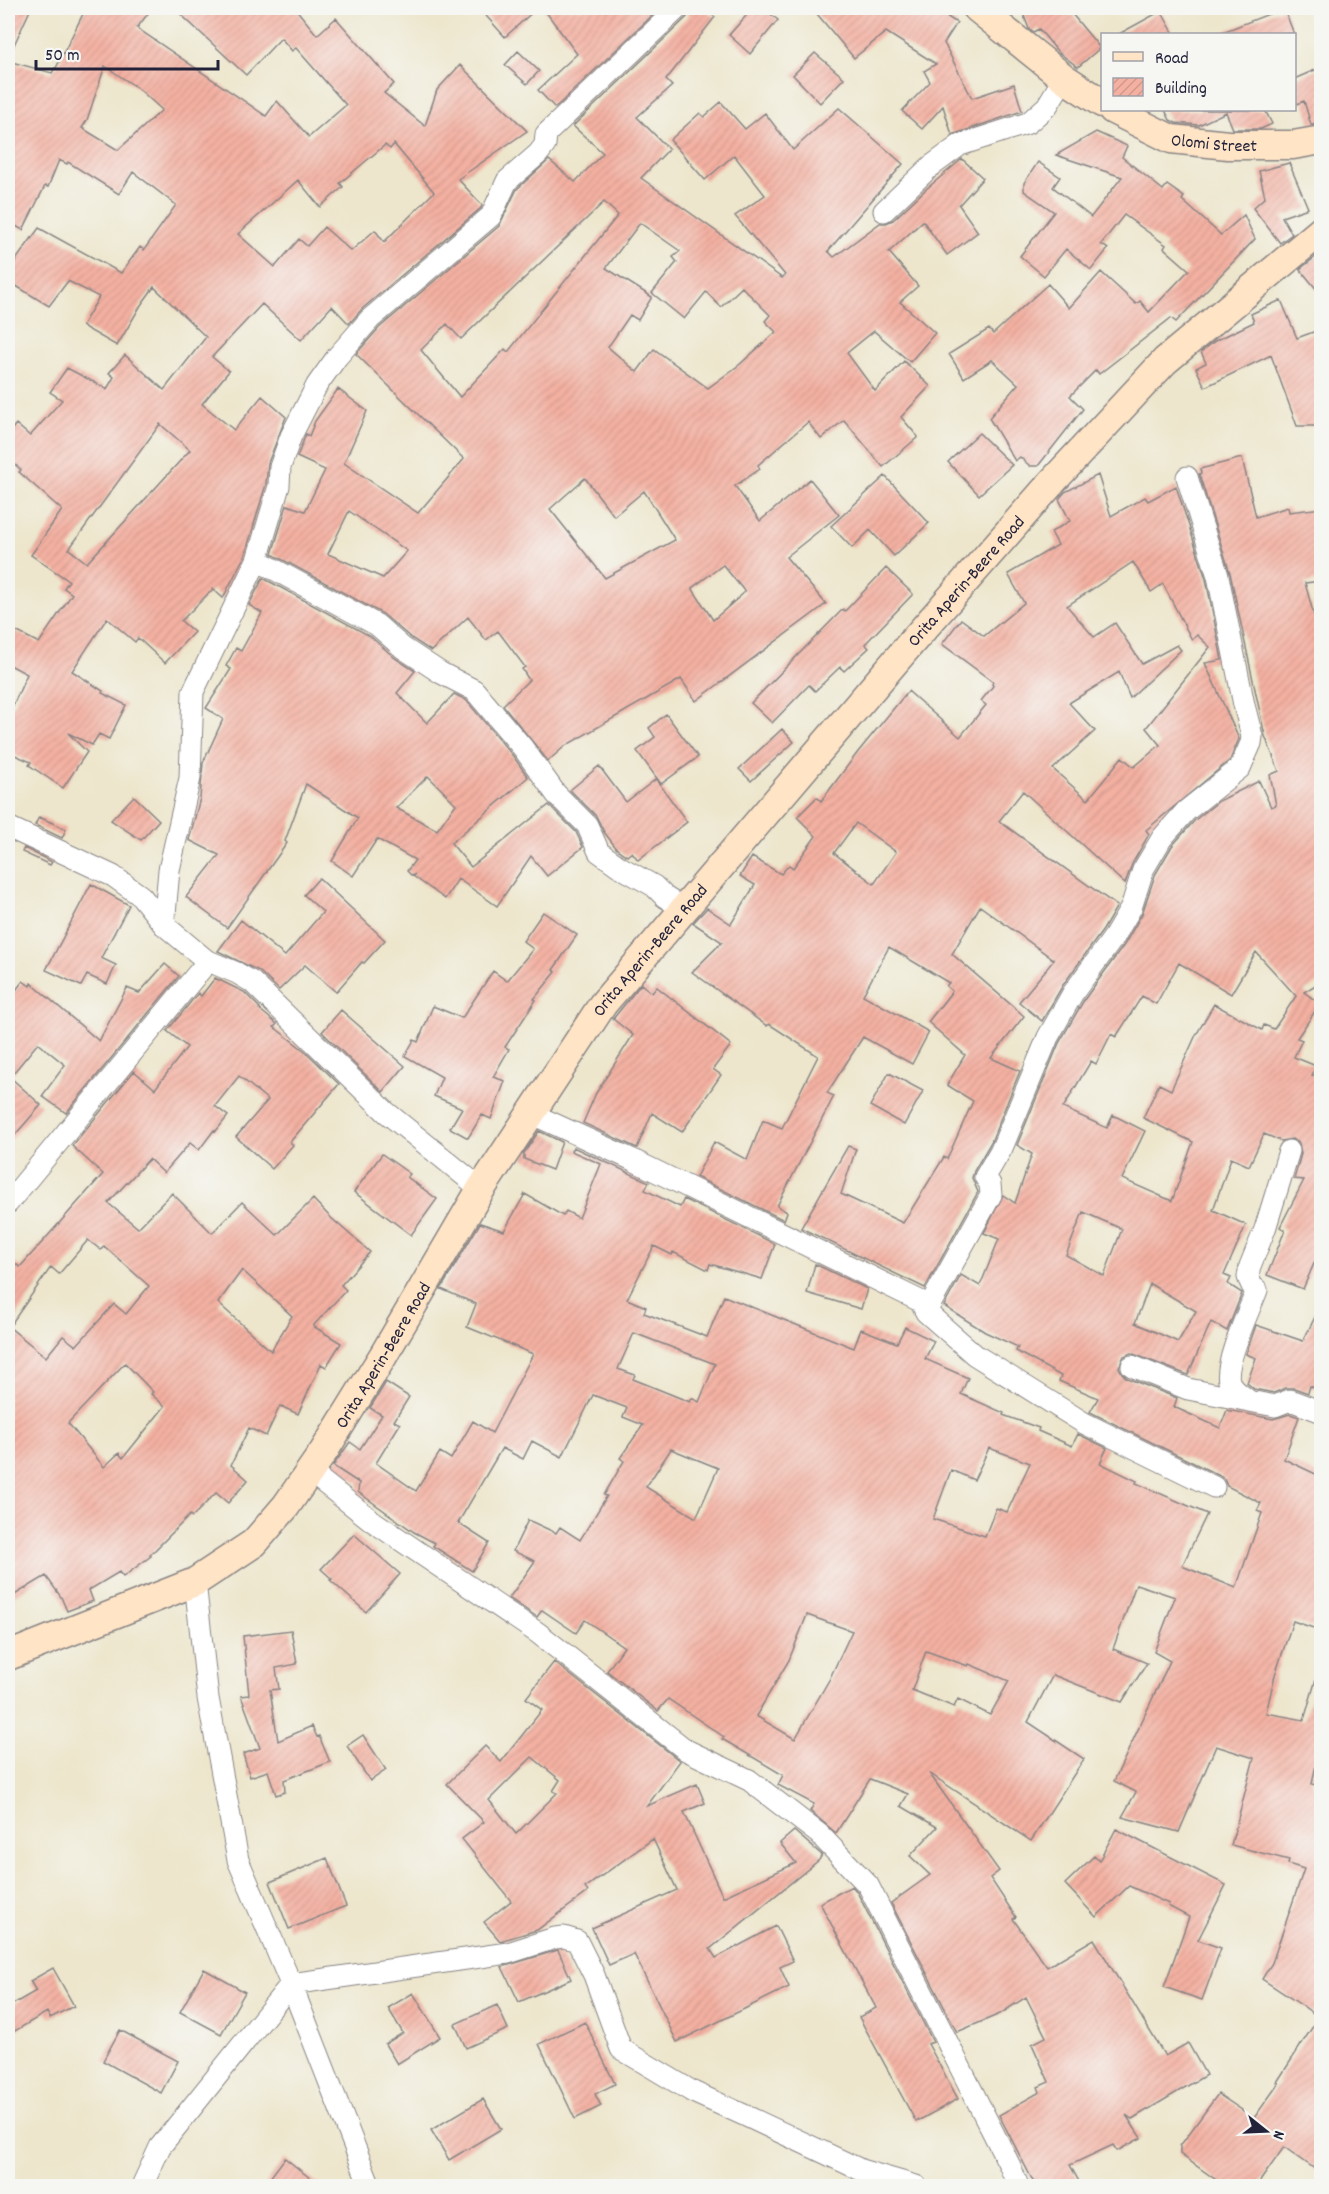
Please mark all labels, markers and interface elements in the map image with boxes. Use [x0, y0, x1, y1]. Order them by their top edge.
scale bar [36, 33, 218, 71]
legend [1101, 33, 1296, 111]
text: 50 m [45, 44, 80, 69]
text: Road [1155, 47, 1189, 72]
text: Building [1155, 77, 1207, 102]
street label: Olomi Street [1169, 129, 1257, 160]
street label: Orita Aperin-Beere Road [903, 511, 1032, 653]
street label: Orita Aperin-Beere Road [588, 880, 715, 1022]
street label: Orita Aperin-Beere Road [331, 1278, 438, 1434]
north arrow [1236, 2101, 1296, 2161]
text: N [1266, 2128, 1290, 2142]

